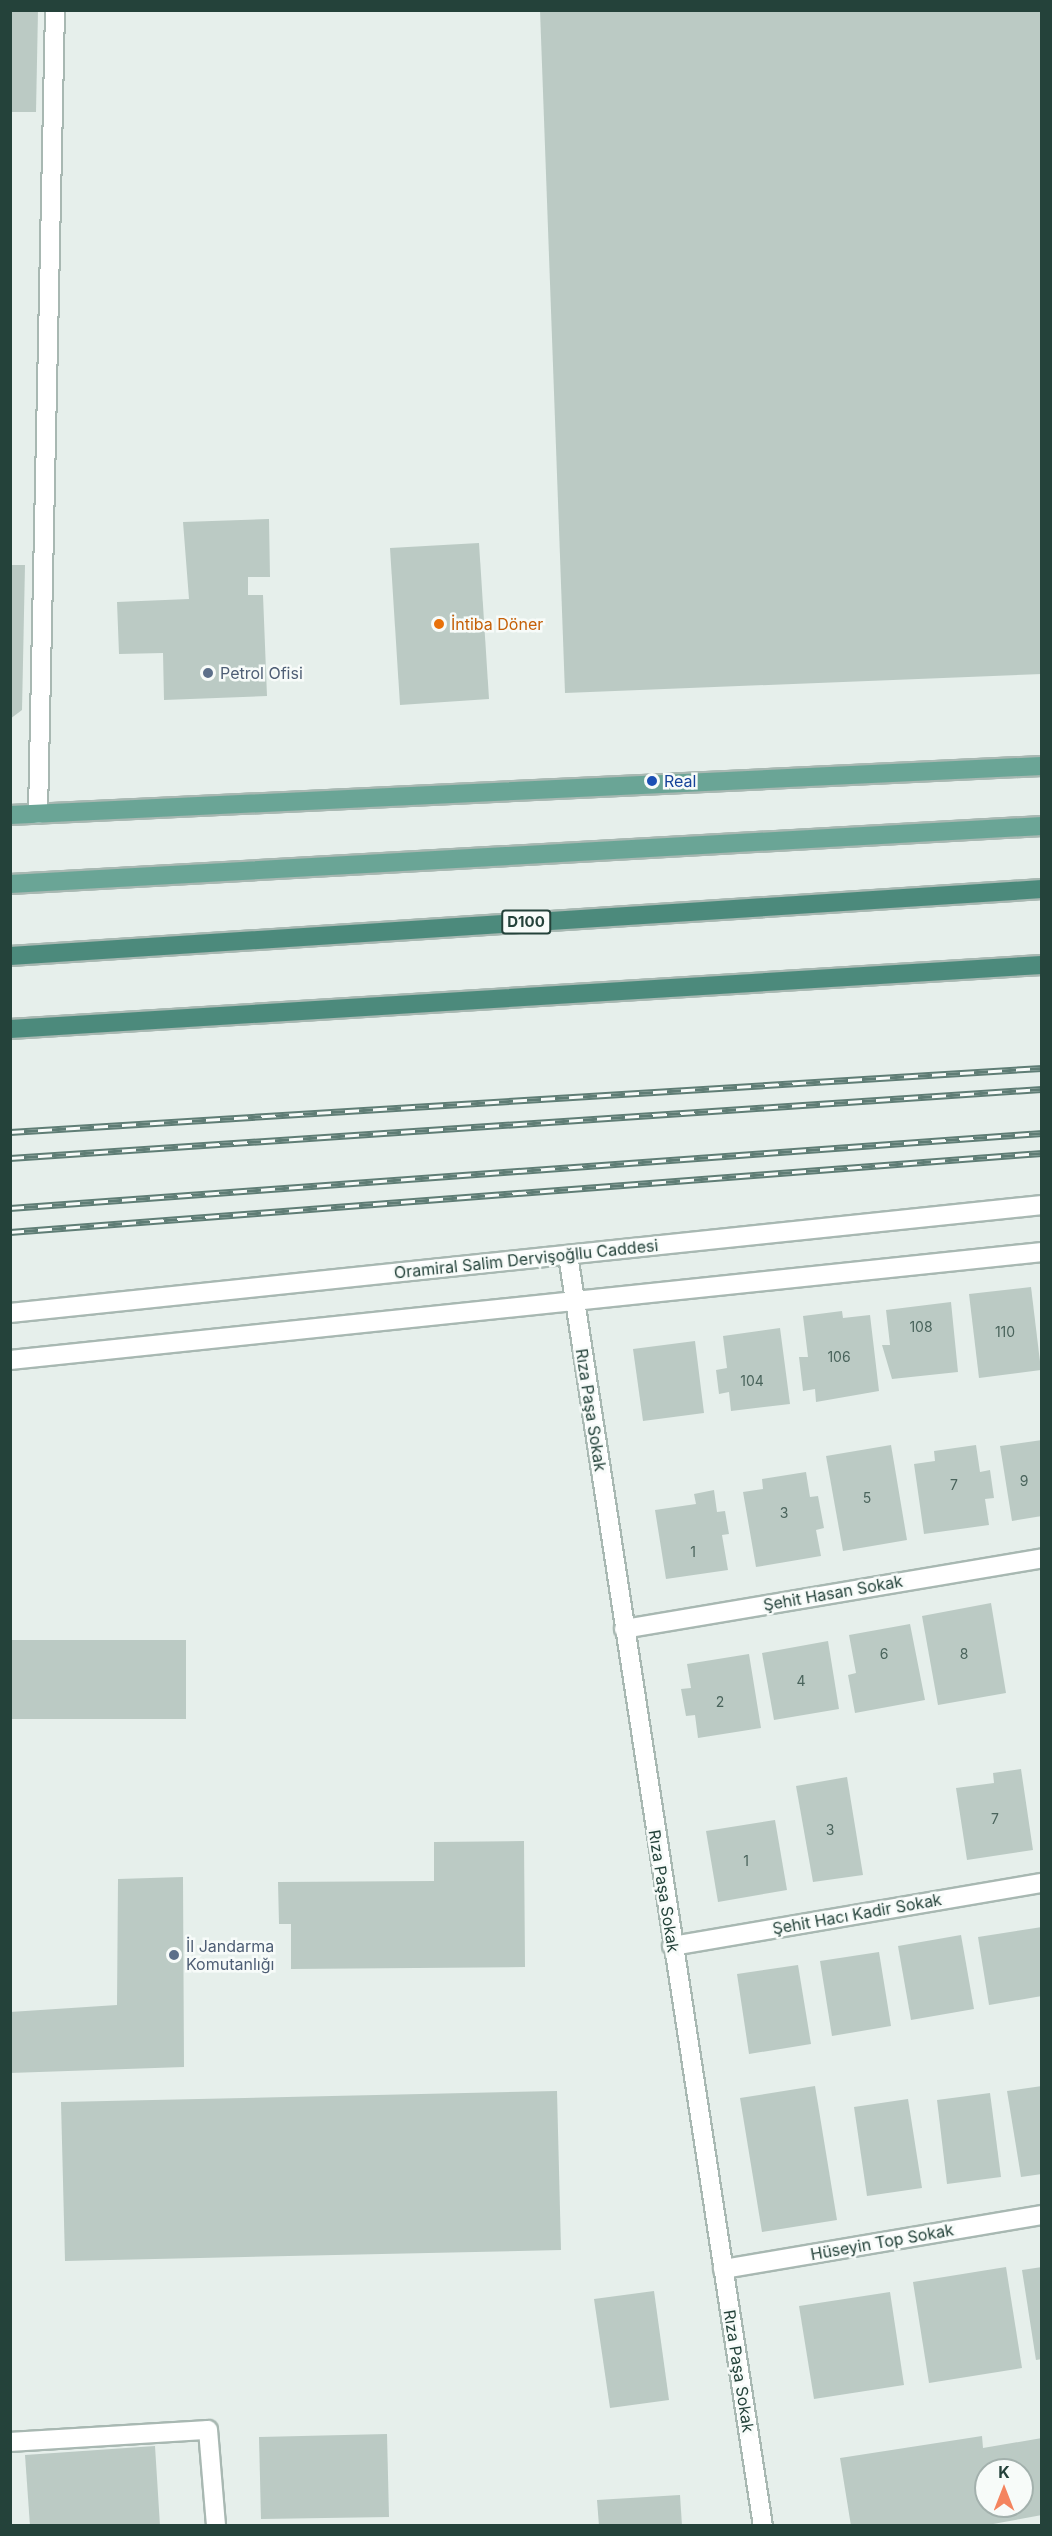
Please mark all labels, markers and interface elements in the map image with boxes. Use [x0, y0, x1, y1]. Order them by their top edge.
place label: İntiba Döner [451, 614, 543, 634]
marker: İntiba Döner [432, 617, 446, 631]
place label: Petrol Ofisi [220, 663, 303, 683]
marker: Petrol Ofisi [201, 666, 215, 680]
place label: Real [664, 771, 696, 791]
marker: Real [645, 774, 659, 788]
road number: D100 [500, 910, 552, 934]
street label: Oramiral Salim Dervişoğllu Caddesi [393, 1236, 659, 1282]
house number: 108 [909, 1319, 933, 1335]
house number: 110 [995, 1324, 1015, 1340]
street label: Rıza Paşa Sokak [572, 1347, 610, 1473]
house number: 106 [827, 1349, 851, 1365]
house number: 104 [740, 1373, 764, 1389]
house number: 9 [1020, 1473, 1028, 1489]
house number: 7 [950, 1477, 958, 1493]
house number: 5 [863, 1490, 871, 1506]
house number: 3 [780, 1505, 788, 1521]
house number: 1 [690, 1544, 696, 1560]
street label: Şehit Hasan Sokak [762, 1571, 904, 1615]
house number: 6 [880, 1646, 888, 1662]
house number: 8 [960, 1646, 968, 1662]
house number: 4 [796, 1673, 806, 1689]
house number: 2 [716, 1694, 724, 1710]
house number: 7 [991, 1811, 999, 1827]
house number: 3 [826, 1822, 834, 1838]
street label: Rıza Paşa Sokak [645, 1828, 683, 1954]
house number: 1 [743, 1853, 749, 1869]
street label: Şehit Hacı Kadir Sokak [771, 1890, 943, 1938]
place label: İl Jandarma Komutanlığı [186, 1936, 274, 1974]
marker: İl Jandarma Komutanlığı [167, 1948, 181, 1962]
street label: Hüseyin Top Sokak [809, 2220, 955, 2264]
street label: Rıza Paşa Sokak [720, 2308, 758, 2434]
north arrow [974, 2458, 1034, 2518]
text: K [998, 2462, 1010, 2482]

